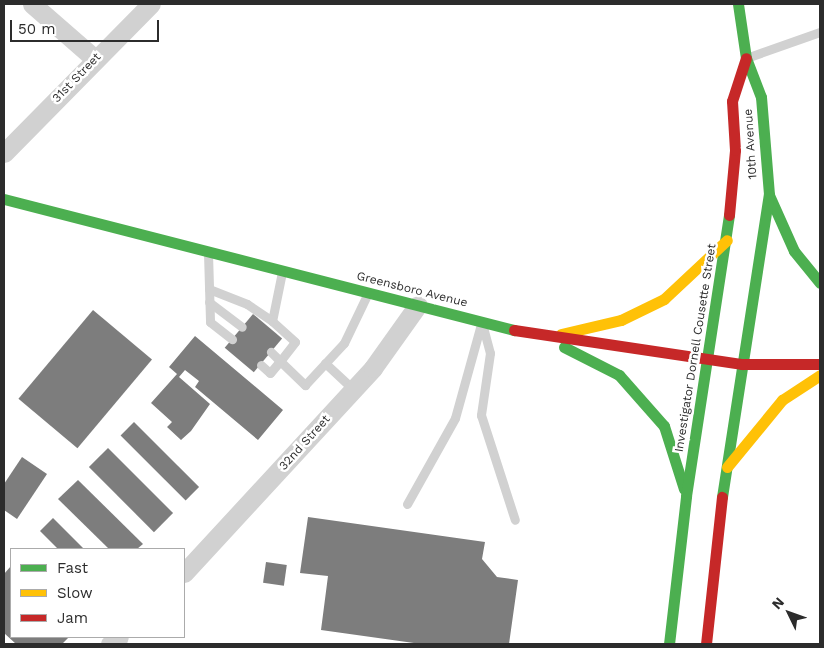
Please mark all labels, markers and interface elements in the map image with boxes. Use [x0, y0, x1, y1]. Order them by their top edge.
scale bar [12, 10, 161, 42]
text: 50 m [18, 20, 55, 38]
street label: 31st Street [50, 50, 104, 106]
street label: 10th Avenue [741, 108, 761, 180]
street label: Investigator Dornell Cousette Street [672, 242, 720, 454]
street label: Greensboro Avenue [355, 269, 469, 311]
street label: 32nd Street [277, 412, 333, 474]
legend [10, 548, 185, 638]
text: Fast [57, 559, 88, 577]
text: Slow [57, 584, 93, 602]
north arrow [764, 588, 814, 638]
text: N [768, 594, 787, 612]
text: Jam [57, 609, 88, 627]

